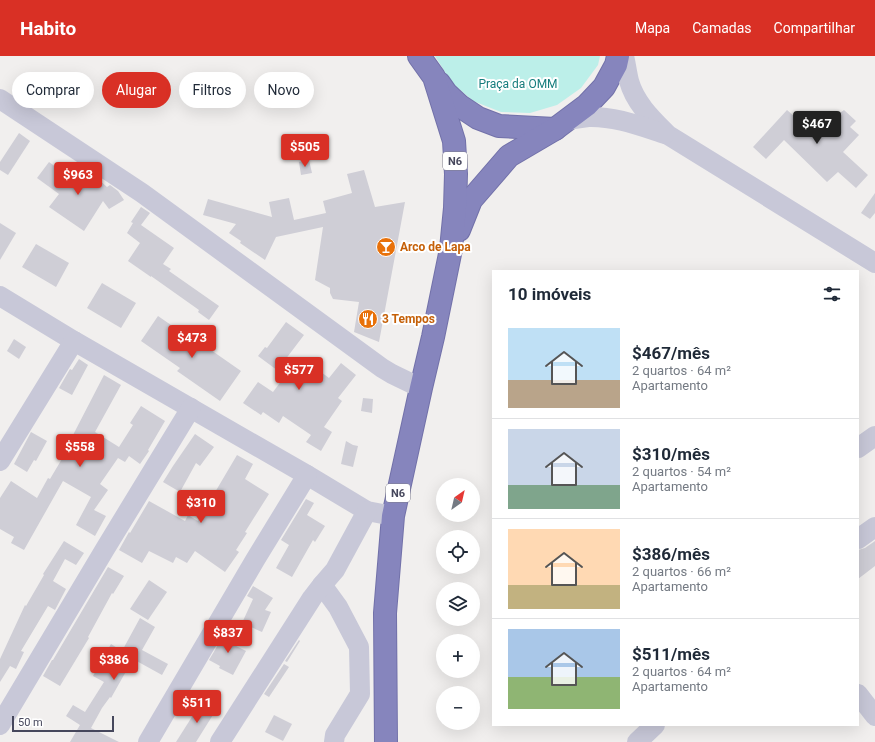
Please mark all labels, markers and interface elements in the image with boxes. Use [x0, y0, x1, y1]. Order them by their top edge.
text: Habito [20, 17, 76, 40]
text: Mapa [635, 20, 670, 36]
text: Camadas [692, 20, 752, 36]
text: Compartilhar [774, 20, 855, 36]
chip: Comprar [12, 72, 94, 108]
chip: Alugar [102, 72, 171, 108]
chip: Filtros [179, 72, 246, 108]
chip: Novo [254, 72, 314, 108]
park label: Praça da OMM [478, 77, 558, 91]
pin: $467 [793, 111, 841, 145]
text: $467 [802, 116, 832, 131]
pin: $505 [281, 134, 329, 168]
text: $505 [290, 139, 320, 154]
road number: N6 [443, 152, 467, 170]
pin: $963 [54, 162, 102, 196]
text: $963 [63, 167, 93, 182]
bar icon: Arco de Lapa [375, 236, 397, 258]
place label: Arco de Lapa [400, 240, 471, 254]
icon: filters [821, 283, 843, 305]
text: 10 imóveis [508, 284, 591, 304]
restaurant icon: 3 Tempos [357, 308, 379, 330]
place label: 3 Tempos [382, 312, 435, 326]
pin: $473 [168, 325, 216, 359]
text: $473 [177, 330, 207, 345]
text: $467/mês [632, 343, 710, 363]
icon: home [540, 344, 588, 392]
pin: $577 [275, 357, 323, 391]
text: $577 [284, 362, 314, 377]
text: 2 quartos · 64 m² [632, 363, 731, 378]
text: Apartamento [632, 378, 708, 393]
pin: $558 [56, 434, 104, 468]
text: $558 [65, 439, 95, 454]
text: $310/mês [632, 444, 710, 464]
icon: home [540, 445, 588, 493]
text: 2 quartos · 54 m² [632, 464, 731, 479]
north arrow [436, 478, 480, 522]
map controls [436, 478, 480, 730]
text: Apartamento [632, 479, 708, 494]
road number: N6 [386, 484, 410, 502]
pin: $310 [177, 490, 225, 524]
text: $310 [186, 495, 216, 510]
button: locate [436, 530, 480, 574]
text: $386/mês [632, 544, 710, 564]
icon: home [540, 545, 588, 593]
text: 2 quartos · 66 m² [632, 564, 731, 579]
text: Apartamento [632, 579, 708, 594]
button: layers [436, 582, 480, 626]
pin: $837 [204, 620, 252, 654]
text: $837 [213, 625, 243, 640]
button: + [436, 634, 480, 678]
text: $511/mês [632, 644, 710, 664]
icon: home [540, 645, 588, 693]
pin: $386 [90, 647, 138, 681]
text: $386 [99, 652, 129, 667]
text: 2 quartos · 64 m² [632, 664, 731, 679]
text: Apartamento [632, 679, 708, 694]
button: − [436, 686, 480, 730]
pin: $511 [173, 690, 221, 724]
text: $511 [182, 695, 212, 710]
scale bar [12, 714, 114, 733]
text: 50 m [18, 716, 43, 729]

